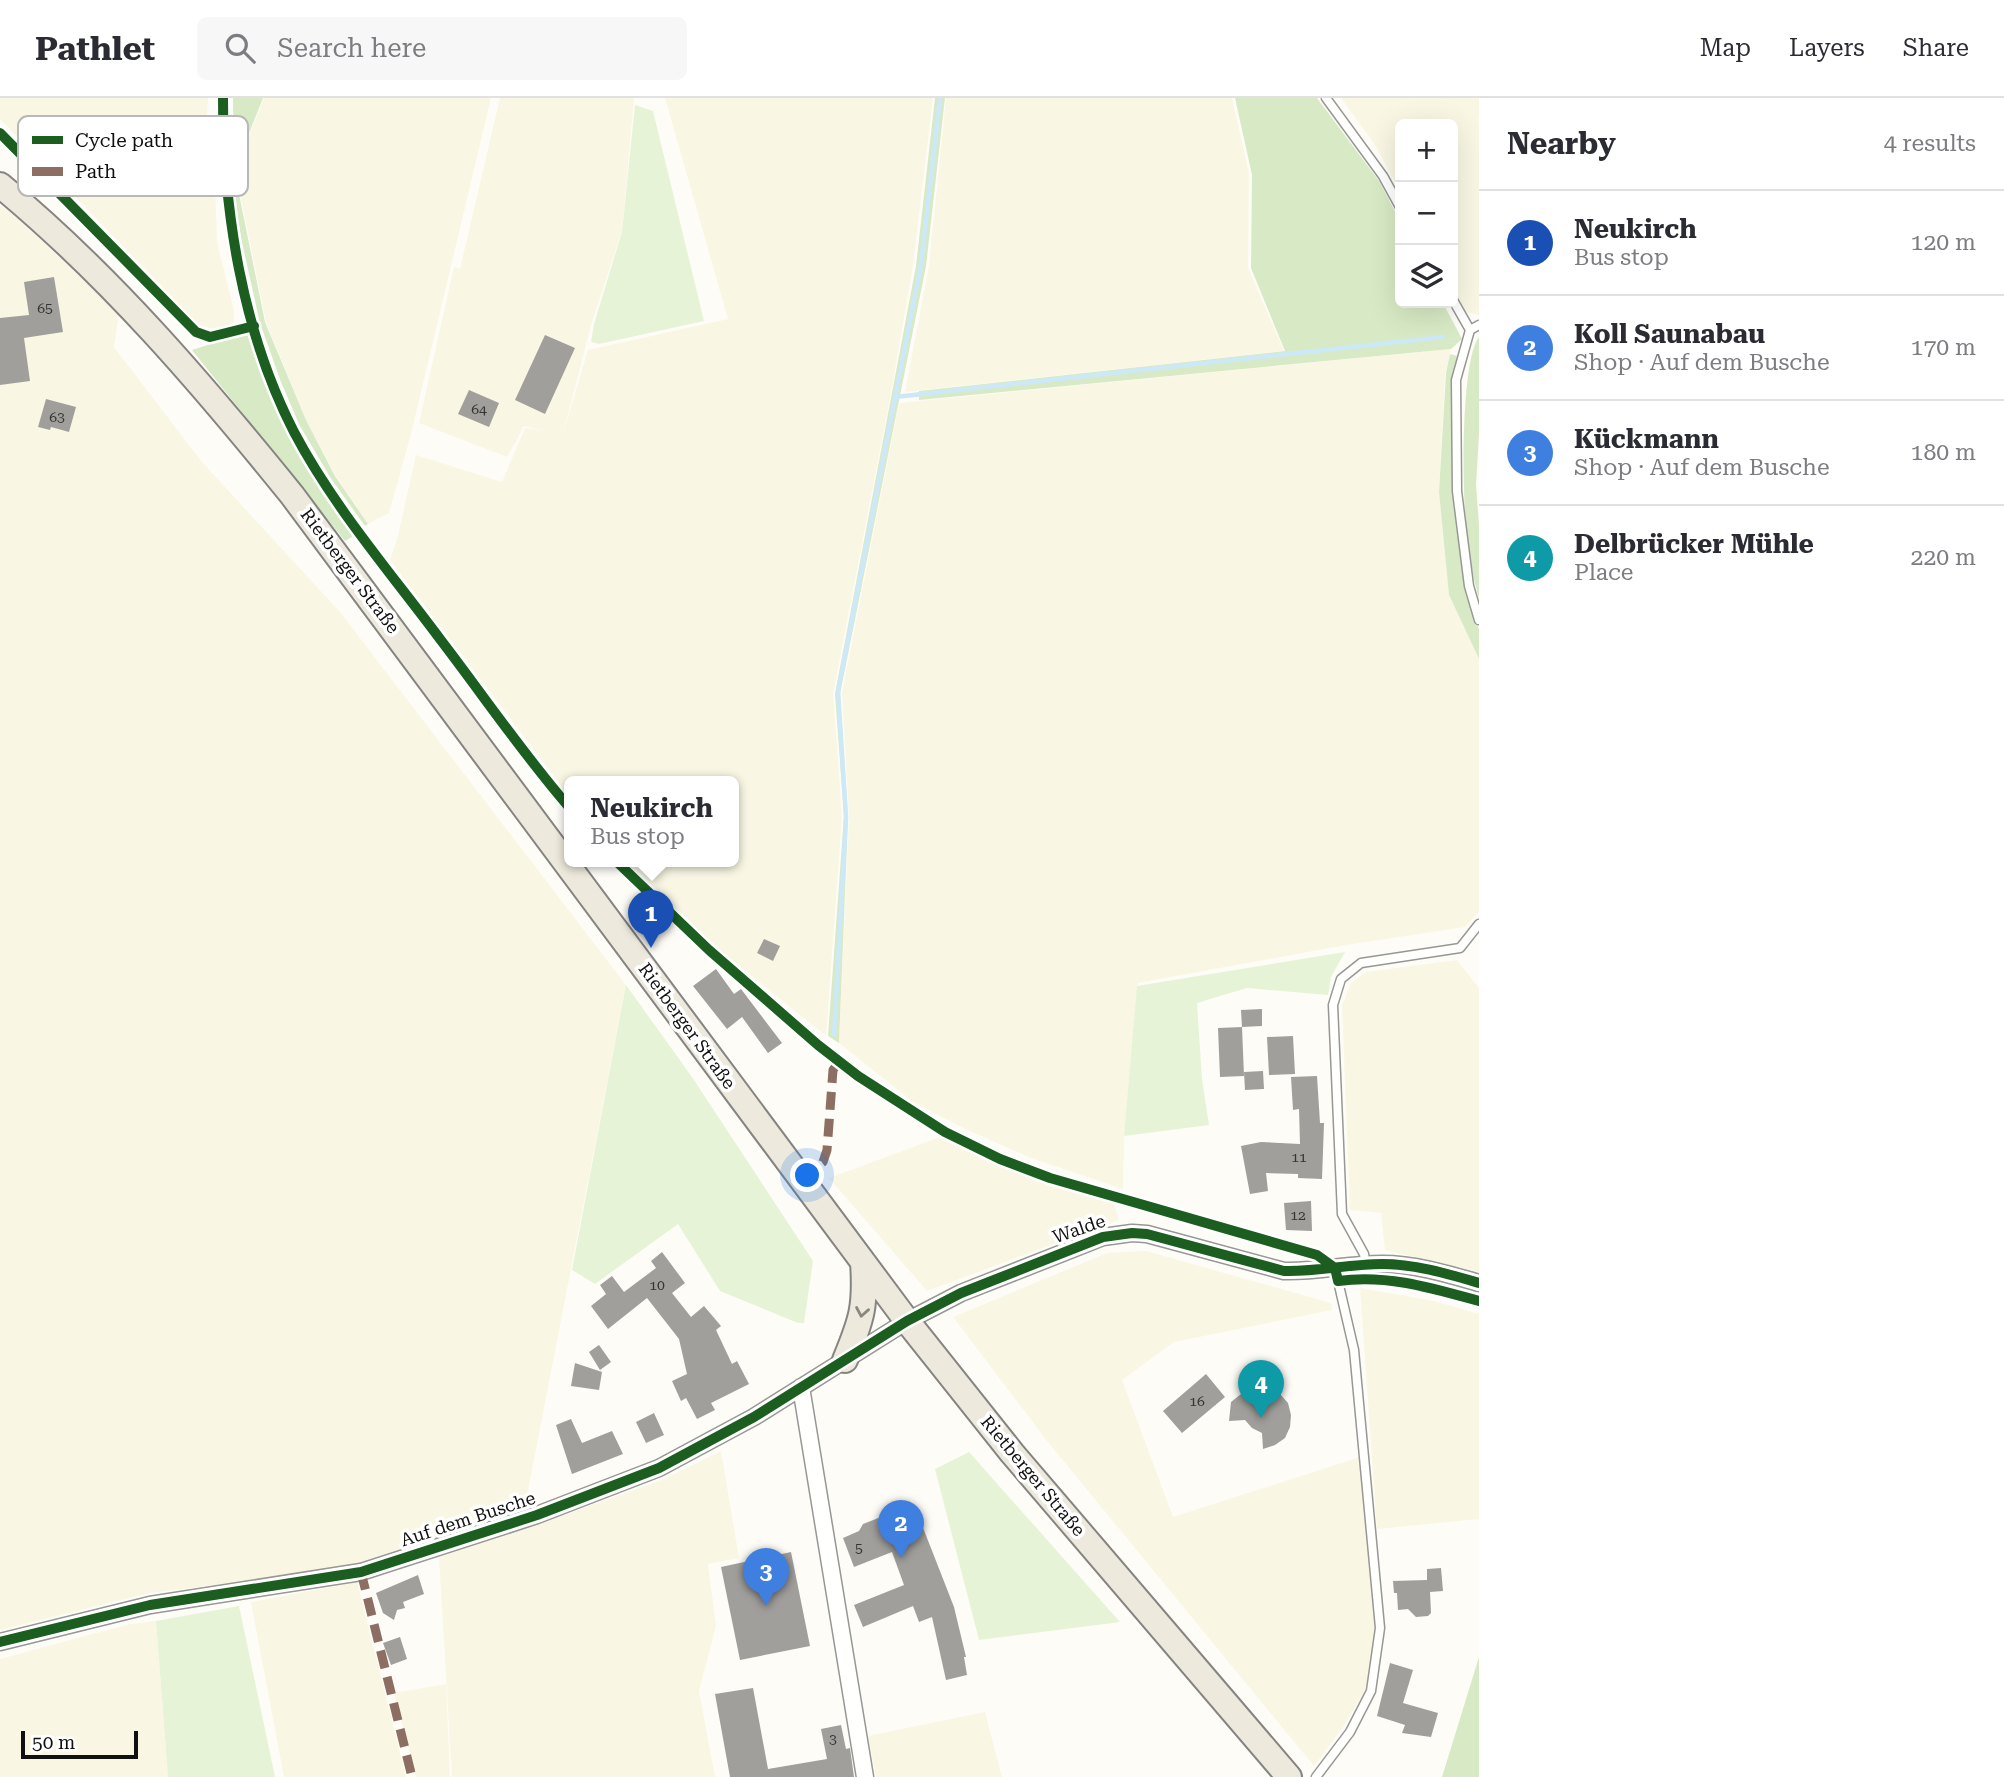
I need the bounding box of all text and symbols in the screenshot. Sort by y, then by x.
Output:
search box [197,17,687,80]
text: Pathlet [35,29,155,68]
icon: search [221,29,259,67]
text: Search here [277,33,426,63]
text: Map [1700,34,1751,62]
text: Layers [1789,34,1865,62]
text: Share [1903,34,1969,62]
legend [18,116,248,196]
map controls [1395,119,1458,308]
button: + [1395,119,1458,182]
text: Nearby [1507,126,1616,161]
text: Cycle path [75,129,173,152]
text: 4 results [1884,130,1976,157]
text: Path [75,160,116,183]
button: − [1395,182,1458,245]
text: Neukirch [1574,214,1697,244]
text: 1 [1524,229,1536,256]
text: 120 m [1911,229,1976,256]
text: Bus stop [1574,244,1669,271]
button: layers [1395,245,1458,308]
house number: 65 [37,300,53,316]
text: Koll Saunabau [1574,319,1765,349]
text: 2 [1524,334,1536,361]
text: 170 m [1911,334,1976,361]
text: Shop · Auf dem Busche [1574,349,1830,376]
house number: 64 [471,401,487,417]
house number: 63 [49,409,65,425]
text: Kückmann [1574,424,1719,454]
text: 3 [1524,439,1536,466]
text: 180 m [1911,439,1976,466]
text: Shop · Auf dem Busche [1574,454,1830,481]
street label: Rietberger Straße [297,504,404,637]
text: Delbrücker Mühle [1574,529,1814,559]
text: 4 [1524,544,1536,571]
text: 220 m [1911,544,1976,571]
text: Place [1574,559,1633,586]
popup [564,776,739,867]
text: Neukirch [590,793,713,823]
text: Bus stop [590,823,685,850]
pin: 1 [628,890,674,948]
street label: Rietberger Straße [635,958,740,1093]
house number: 11 [1291,1149,1307,1165]
your location [790,1158,824,1192]
house number: 12 [1290,1207,1306,1223]
street label: Walde [1050,1210,1108,1247]
house number: 10 [649,1277,665,1293]
one-way arrow [855,1306,870,1318]
pin: 4 [1238,1360,1284,1418]
house number: 16 [1189,1393,1205,1409]
street label: Rietberger Straße [977,1411,1090,1540]
street label: Auf dem Busche [398,1487,538,1550]
pin: 2 [878,1500,924,1558]
house number: 5 [855,1540,863,1556]
pin: 3 [743,1548,789,1606]
scale bar [21,1728,138,1760]
text: 50 m [32,1731,75,1754]
house number: 3 [829,1731,837,1747]

